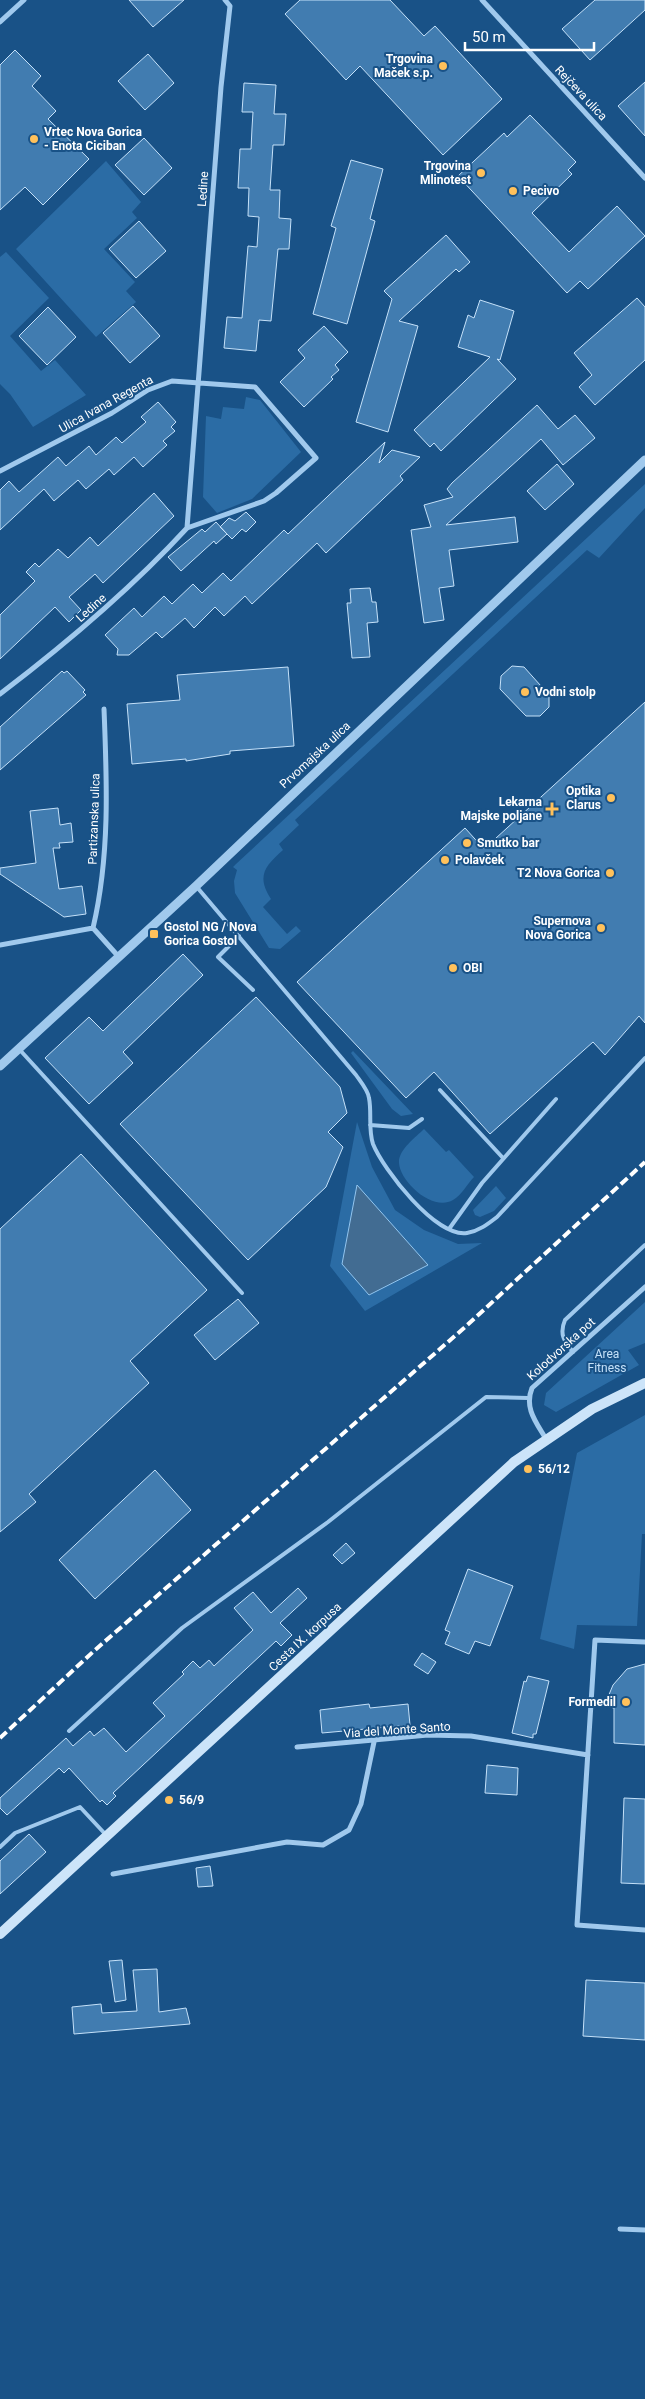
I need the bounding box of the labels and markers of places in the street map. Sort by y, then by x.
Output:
place label: Trgovina Maček s.p. [374,52,434,80]
marker: Trgovina Maček s.p. [437,60,449,72]
place label: Vrtec Nova Gorica - Enota Ciciban [44,125,142,153]
marker: Vrtec Nova Gorica - Enota Ciciban [28,133,40,145]
place label: Trgovina Mlinotest [420,159,472,187]
marker: Trgovina Mlinotest [475,167,487,179]
place label: Pecivo [523,184,560,198]
marker: Pecivo [507,185,519,197]
place label: Vodni stolp [535,685,596,699]
marker: Vodni stolp [519,686,531,698]
place label: Optika Clarus [566,784,602,812]
marker: Optika Clarus [605,792,617,804]
place label: Lekarna Majske poljane [461,795,543,823]
marker: Lekarna Majske poljane [546,803,558,815]
place label: Smutko bar [477,836,540,850]
marker: Smutko bar [461,837,473,849]
place label: Polavček [455,853,505,867]
marker: Polavček [439,854,451,866]
place label: T2 Nova Gorica [517,866,601,880]
marker: T2 Nova Gorica [604,867,616,879]
place label: Supernova Nova Gorica [525,914,592,942]
place label: Gostol NG / Nova Gorica Gostol [164,920,257,948]
marker: Supernova Nova Gorica [595,922,607,934]
marker: Gostol NG / Nova Gorica Gostol [148,928,160,940]
place label: OBI [463,961,482,975]
marker: OBI [447,962,459,974]
place label: 56/12 [538,1462,570,1476]
marker: 56/12 [522,1463,534,1475]
place label: Formedil [568,1695,616,1709]
marker: Formedil [620,1696,632,1708]
place label: 56/9 [179,1793,204,1807]
marker: 56/9 [163,1794,175,1806]

